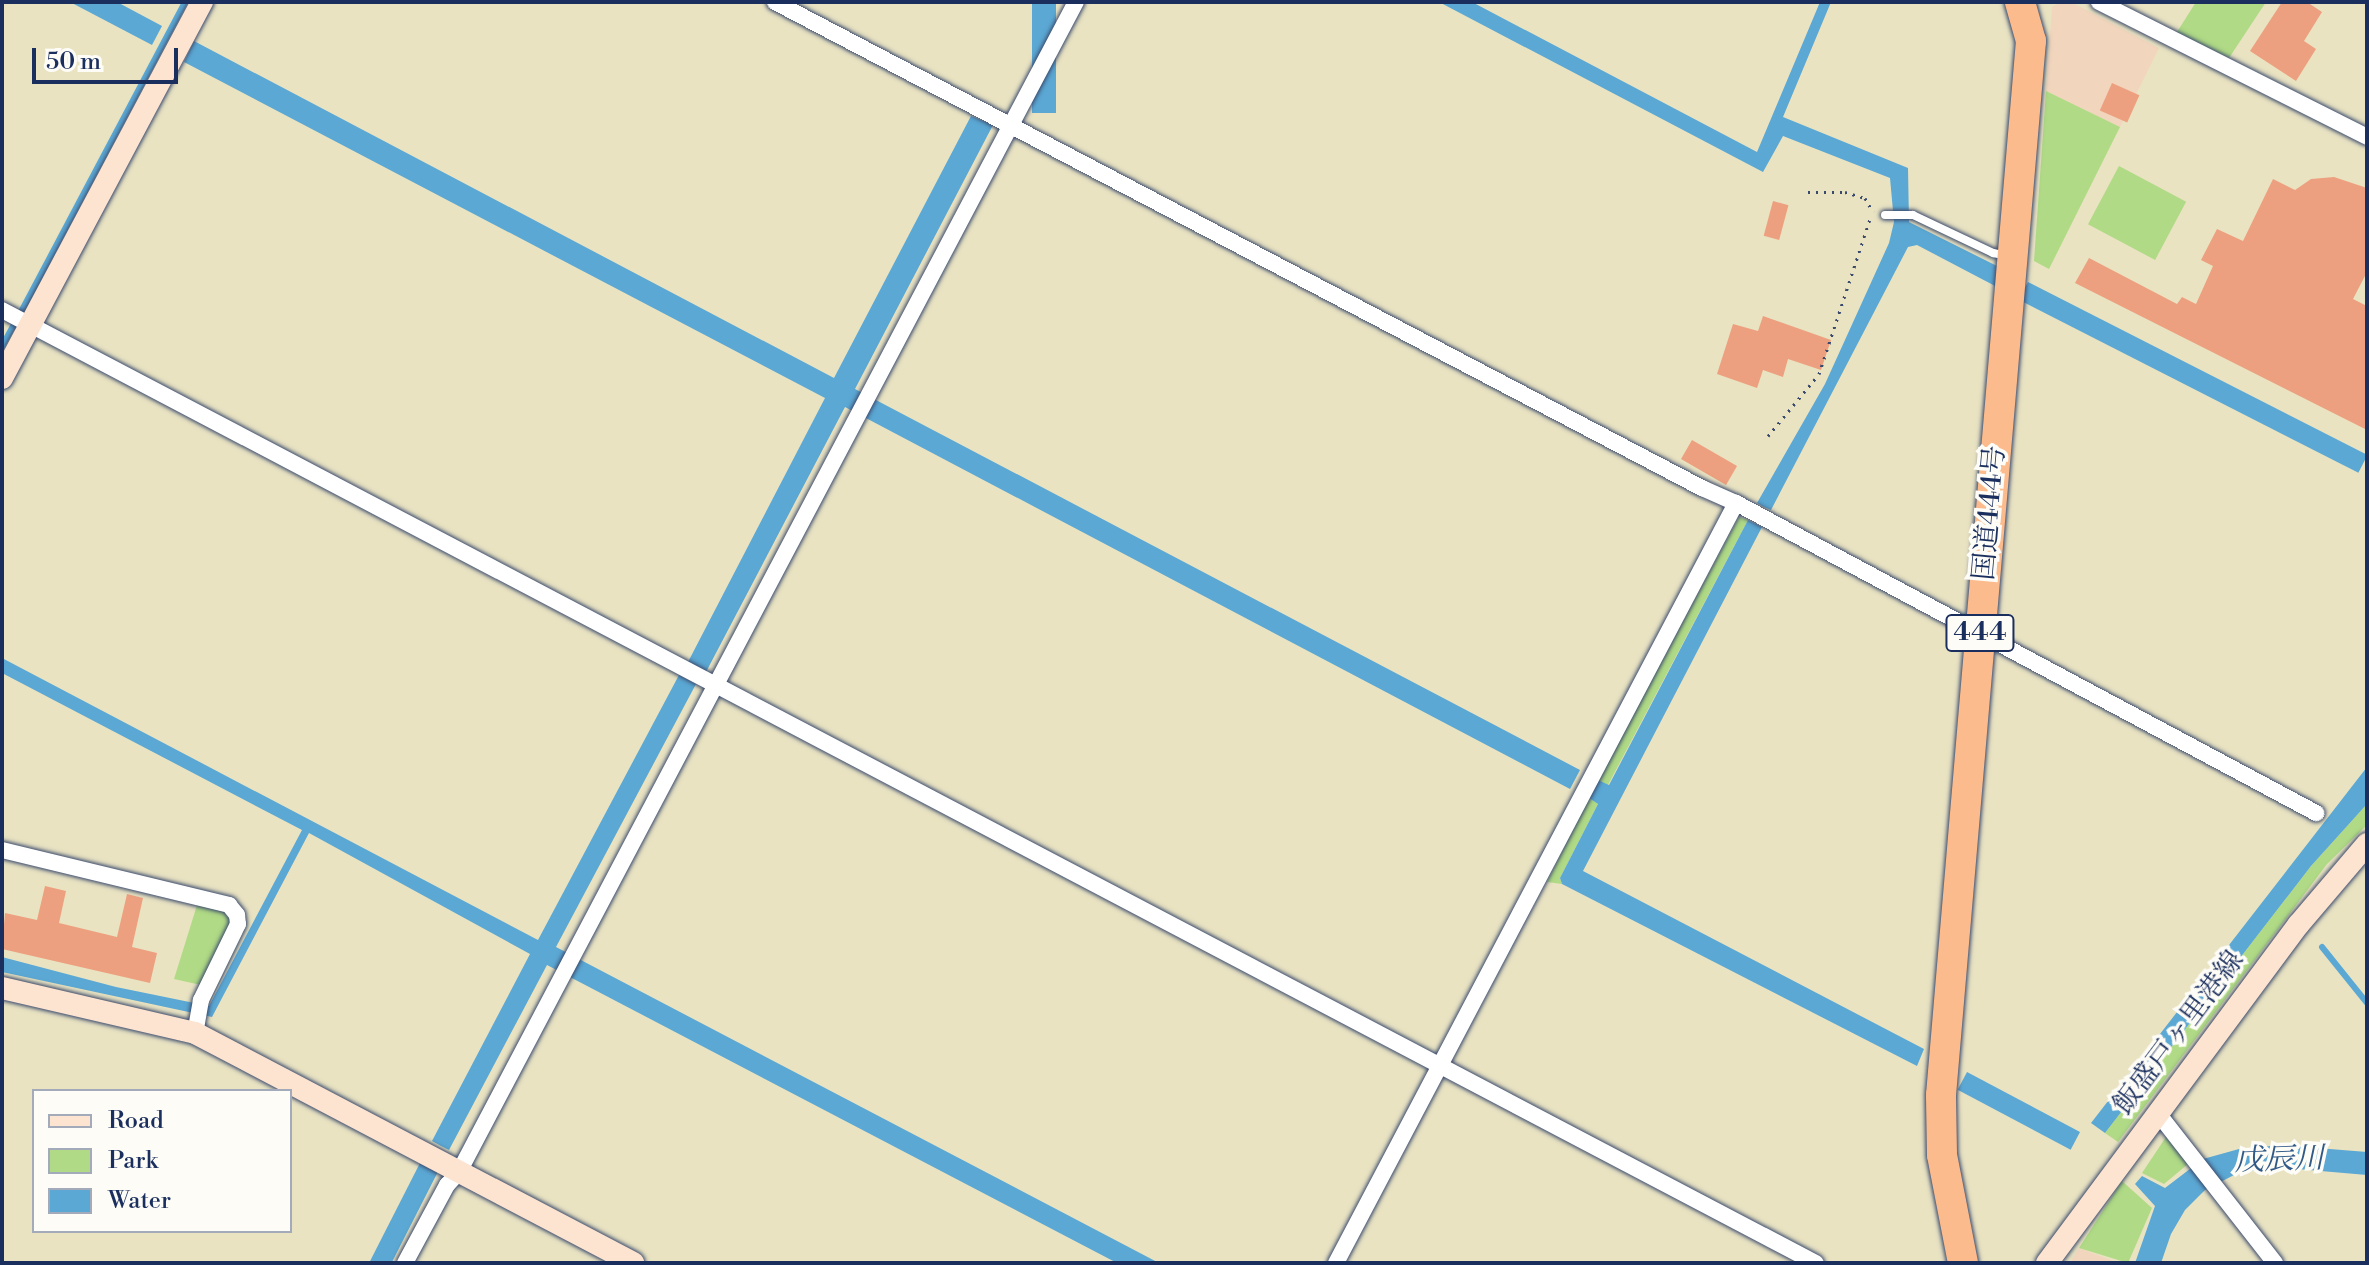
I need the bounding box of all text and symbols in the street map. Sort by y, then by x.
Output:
scale bar [36,32,182,82]
text: 50 m [46,47,101,77]
street label: 国道444号 [1967,444,2013,582]
road number: 444 [1944,611,2016,655]
street label: 飯盛戸ヶ里港線 [2107,945,2251,1121]
legend [32,1089,292,1233]
text: Road [108,1106,164,1136]
water label: 戊辰川 [2233,1140,2325,1180]
text: Park [108,1146,158,1176]
text: Water [108,1186,171,1216]

